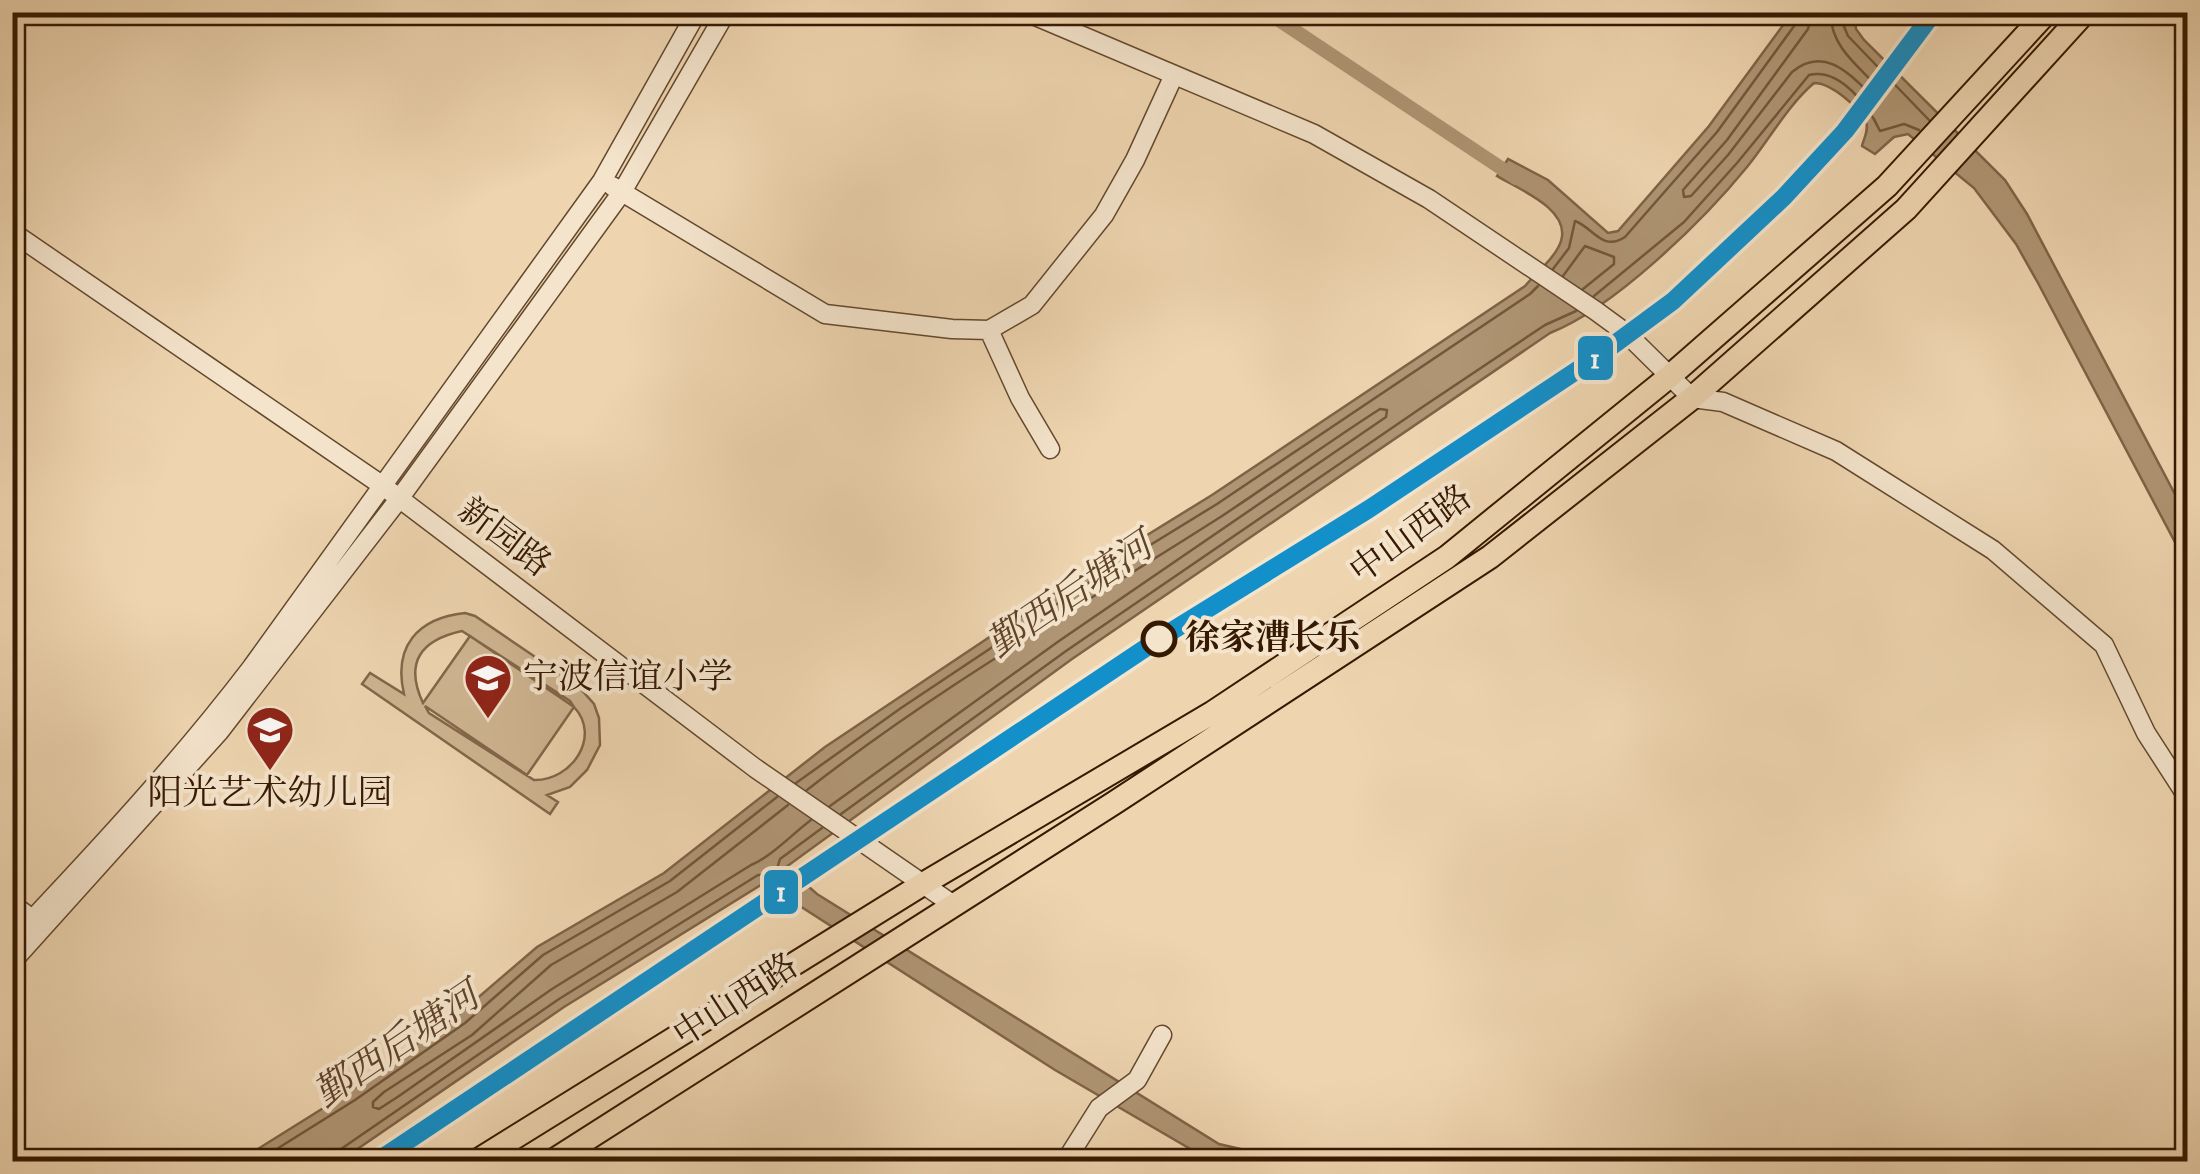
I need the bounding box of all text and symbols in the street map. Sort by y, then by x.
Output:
line badge: 1 [1576,334,1615,382]
text: 1 [1590,342,1600,377]
street label: 中山西路 [1341,476,1481,594]
street label: 新园路 [449,489,559,587]
water label: 鄞西后塘河 [978,520,1167,669]
place label: 徐家漕长乐 [1185,617,1360,661]
marker: 徐家漕长乐 [1142,622,1176,656]
school or university icon: 宁波信谊小学 [462,652,514,720]
place label: 宁波信谊小学 [523,656,733,700]
school or university icon: 阳光艺术幼儿园 [244,704,296,772]
place label: 阳光艺术幼儿园 [147,772,393,816]
line badge: 1 [762,868,800,916]
text: 1 [776,875,786,910]
street label: 中山西路 [665,944,807,1058]
water label: 鄞西后塘河 [305,970,494,1119]

